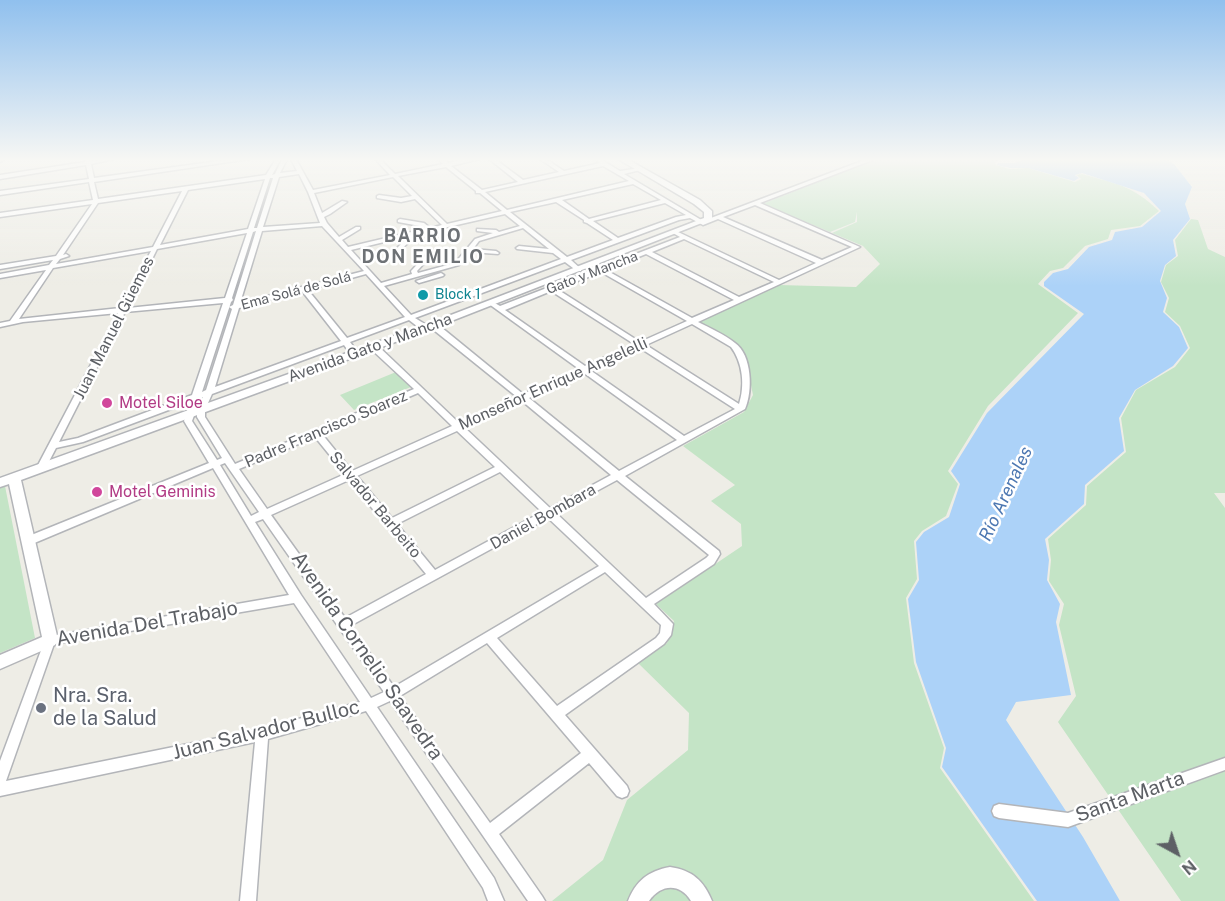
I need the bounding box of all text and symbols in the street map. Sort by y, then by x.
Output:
district label: BARRIO DON EMILIO [362,225,484,268]
street label: Gato y Mancha [544,248,640,298]
street label: Juan Manuel Güemes [70,253,158,403]
street label: Ema Solá de Solá [239,268,353,314]
place label: Block 1 [435,287,481,303]
marker: Block 1 [416,288,430,302]
street label: Avenida Gato y Mancha [285,309,455,387]
street label: Monseñor Enrique Angelelli [455,334,651,434]
street label: Padre Francisco Soarez [242,386,410,472]
place label: Motel Siloe [119,393,203,413]
marker: Motel Siloe [100,396,114,410]
water label: Río Arenales [975,443,1037,545]
street label: Salvador Barbeito [325,448,425,562]
street label: Daniel Bombara [487,480,599,554]
place label: Motel Geminis [109,482,216,502]
marker: Motel Geminis [90,485,104,499]
street label: Avenida Cornelio Saavedra [286,547,448,765]
street label: Avenida Del Trabajo [54,596,240,652]
place label: Nra. Sra. de la Salud [53,684,157,731]
street label: Juan Salvador Bulloc [170,695,362,765]
marker: Nra. Sra. de la Salud [34,701,48,715]
street label: Santa Marta [1072,766,1188,828]
north arrow [1147,823,1207,883]
text: N [1178,856,1200,878]

